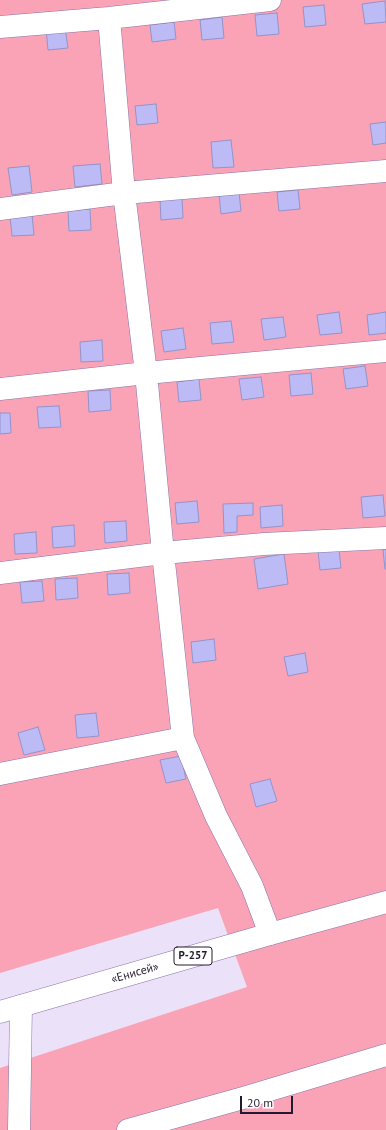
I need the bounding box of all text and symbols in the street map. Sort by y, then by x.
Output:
road number: Р-257 [174,947,212,965]
street label: «Енисей» [110,959,160,987]
scale bar [242,1088,295,1114]
text: 20 m [247,1095,273,1110]

